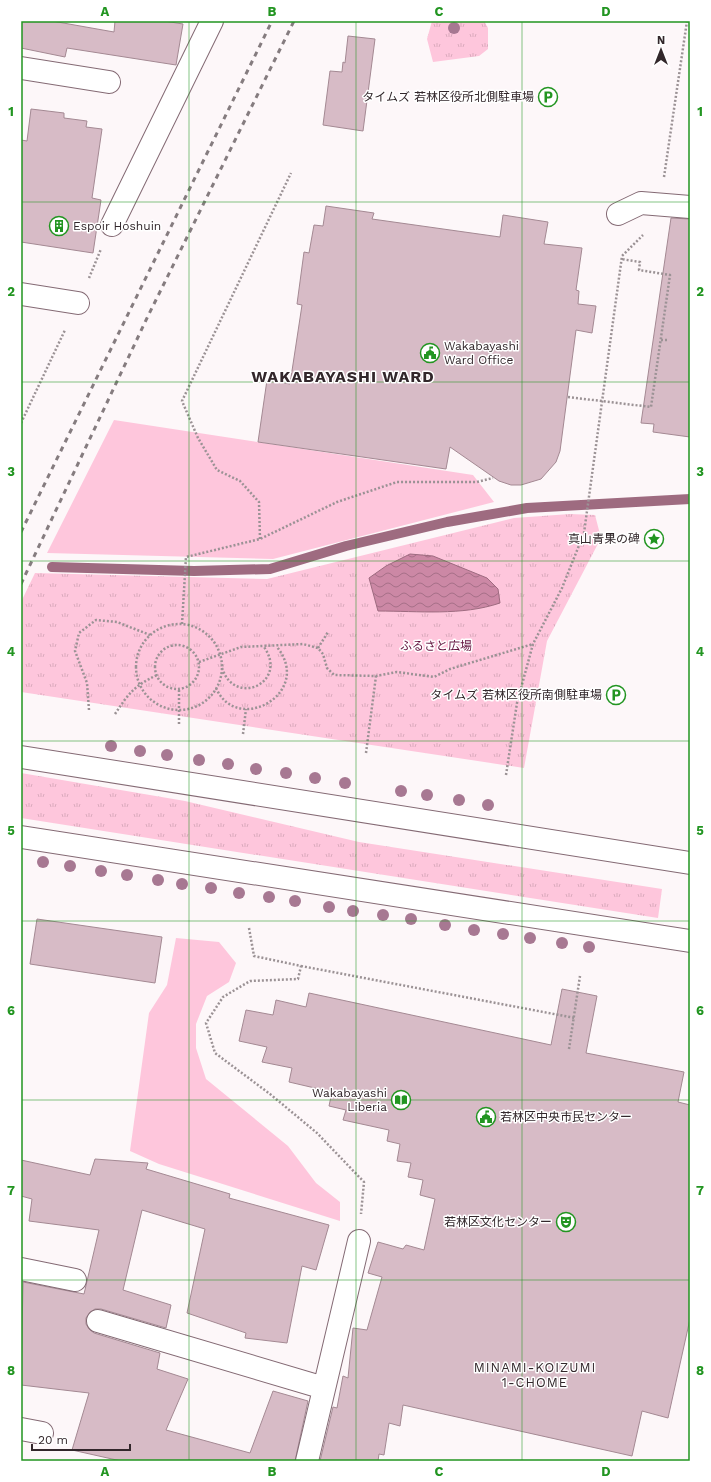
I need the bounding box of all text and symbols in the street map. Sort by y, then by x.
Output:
text: A [101,4,110,19]
text: B [268,4,277,19]
text: C [435,4,444,19]
text: D [601,4,611,19]
north arrow [641,30,681,70]
text: N [657,34,665,47]
parking icon: タイムズ 若林区役所北側駐車場 [537,86,559,108]
place label: タイムズ 若林区役所北側駐車場 [362,90,534,104]
text: 1 [8,104,14,119]
text: 1 [697,104,703,119]
building icon: Espoir Hoshuin [48,215,70,237]
place label: Espoir Hoshuin [73,219,161,233]
text: 2 [7,284,15,299]
text: 2 [696,284,704,299]
place label: Wakabayashi Ward Office [444,339,519,367]
public building icon: Wakabayashi Ward Office [419,342,441,364]
district label: WAKABAYASHI WARD [251,367,435,386]
text: 3 [7,464,15,479]
text: 3 [696,464,704,479]
place icon: 真山青果の碑 [643,528,665,550]
place label: 真山青果の碑 [568,532,640,546]
park label: ふるさと広場 [400,639,472,653]
text: 4 [7,644,16,659]
text: 4 [696,644,705,659]
parking icon: タイムズ 若林区役所南側駐車場 [605,684,627,706]
place label: タイムズ 若林区役所南側駐車場 [430,688,602,702]
text: 5 [7,823,15,838]
text: 5 [696,823,704,838]
text: 6 [7,1003,15,1018]
text: 6 [696,1003,704,1018]
place label: Wakabayashi Liberia [312,1086,387,1114]
library icon: Wakabayashi Liberia [390,1089,412,1111]
public building icon: 若林区中央市民センター [475,1106,497,1128]
place label: 若林区中央市民センター [500,1110,632,1124]
text: 7 [7,1183,15,1198]
text: 7 [696,1183,704,1198]
theatre icon: 若林区文化センター [555,1211,577,1233]
place label: 若林区文化センター [444,1215,552,1229]
district label: MINAMI-KOIZUMI 1-CHOME [474,1360,596,1390]
text: 8 [7,1363,15,1378]
text: 8 [696,1363,704,1378]
scale bar [32,1426,130,1452]
text: 20 m [38,1433,68,1447]
text: A [101,1464,110,1479]
text: B [268,1464,277,1479]
text: C [435,1464,444,1479]
text: D [601,1464,611,1479]

